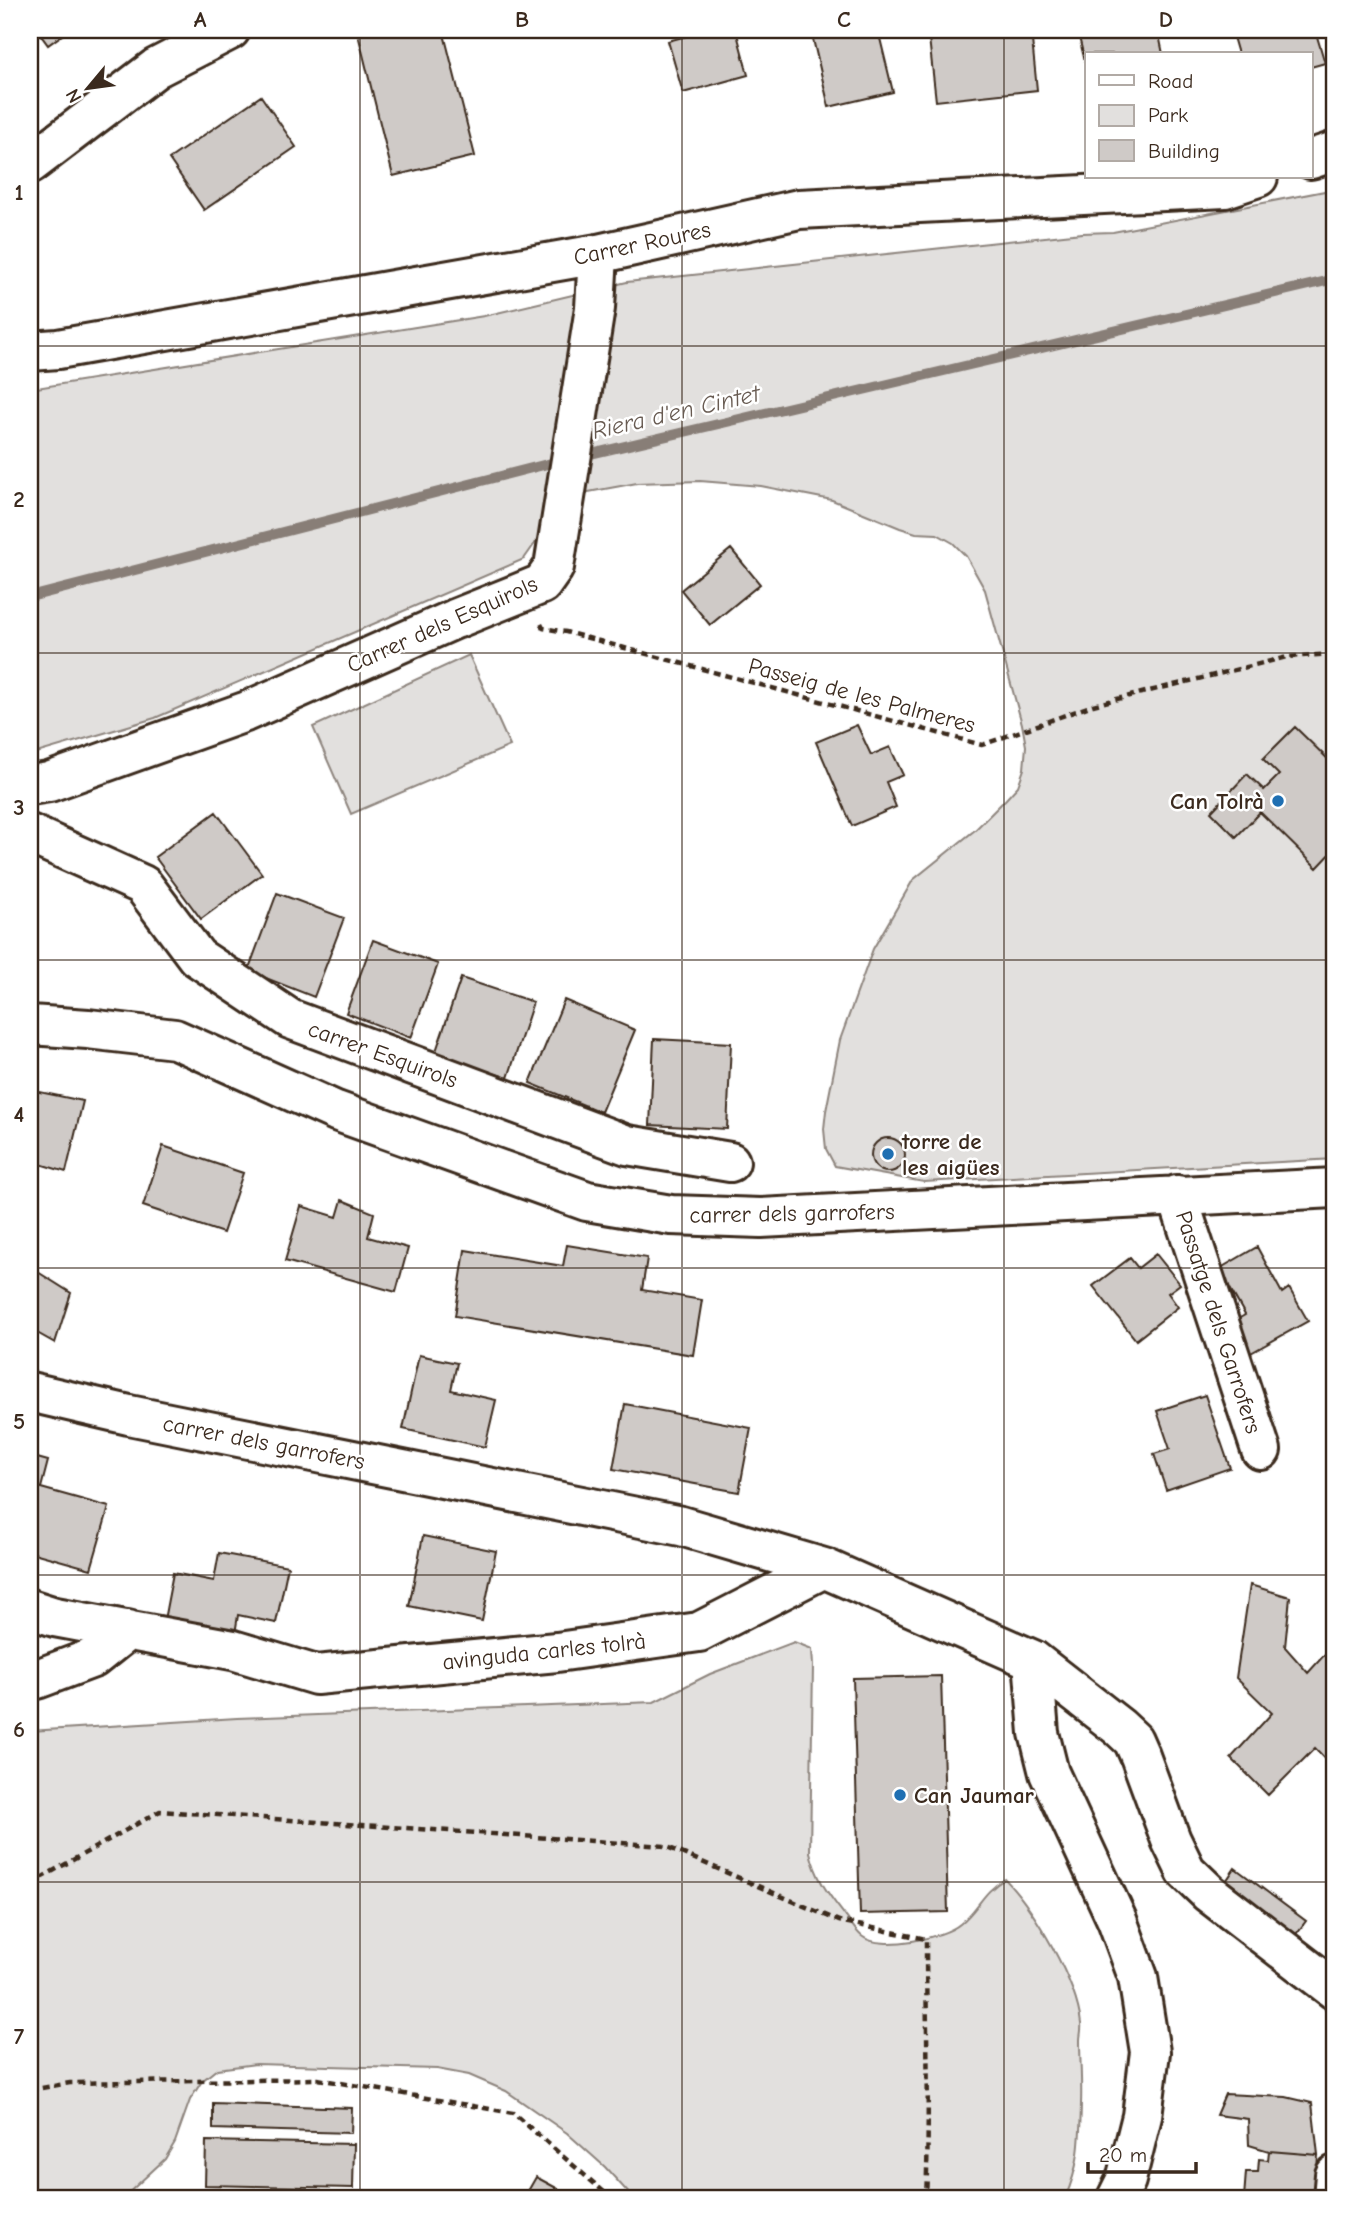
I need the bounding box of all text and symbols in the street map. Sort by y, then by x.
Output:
text: A [194,6,207,33]
text: B [515,6,529,33]
text: C [837,6,851,33]
text: D [1159,6,1173,33]
north arrow [52,52,122,122]
legend [1085,52,1312,178]
text: Road [1148,69,1193,93]
text: N [61,85,87,107]
text: Park [1148,103,1188,127]
text: Building [1148,139,1220,163]
text: 1 [14,179,24,206]
street label: Carrer Roures [571,216,713,271]
water label: Riera d'en Cintet [589,379,764,445]
text: 2 [13,486,25,513]
street label: Carrer dels Esquirols [343,570,542,679]
street label: Passeig de les Palmeres [745,652,978,739]
place label: Can Tolrà [1170,788,1264,815]
marker: Can Tolrà [1270,793,1286,809]
text: 3 [13,794,25,821]
street label: carrer Esquirols [305,1015,461,1094]
text: 4 [14,1101,25,1128]
place label: torre de les aigües [901,1128,1000,1181]
marker: torre de les aigües [880,1146,896,1162]
street label: carrer dels garrofers [689,1198,895,1229]
street label: Passatge dels Garrofers [1170,1207,1267,1437]
text: 5 [13,1408,25,1435]
street label: carrer dels garrofers [161,1410,367,1475]
street label: avinguda carles tolrà [441,1627,647,1676]
text: 6 [13,1716,25,1743]
place label: Can Jaumar [914,1782,1035,1809]
marker: Can Jaumar [892,1787,908,1803]
text: 7 [14,2023,25,2050]
scale bar [1088,2130,1197,2174]
text: 20 m [1099,2143,1147,2167]

